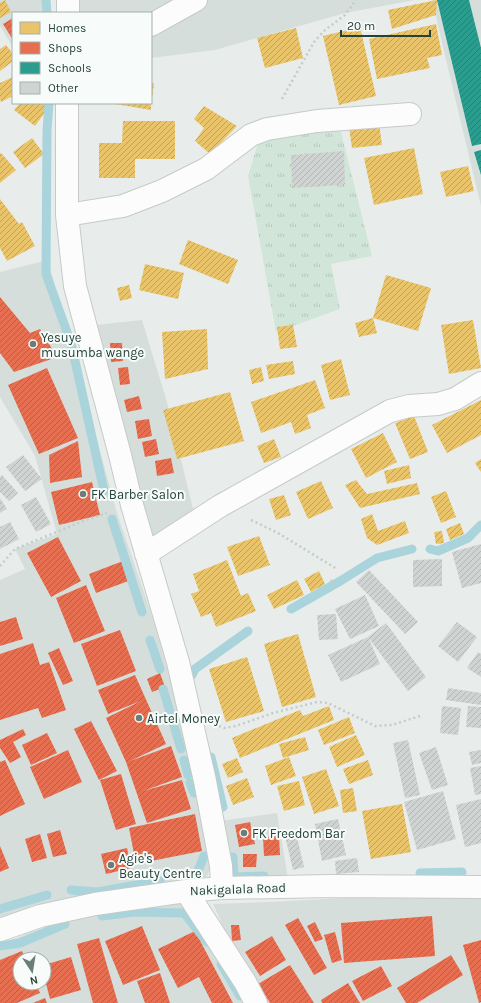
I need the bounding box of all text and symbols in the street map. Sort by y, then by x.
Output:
legend [12,12,152,104]
scale bar [341,12,430,38]
text: 20 m [347,19,375,33]
text: Homes [48,21,86,35]
text: Shops [48,41,82,55]
text: Schools [48,61,91,75]
text: Other [48,81,79,95]
place label: Yesuye musumba wange [41,330,145,360]
marker: Yesuye musumba wange [28,339,38,349]
place label: FK Barber Salon [91,487,185,502]
marker: FK Barber Salon [78,489,88,499]
place label: Airtel Money [147,711,220,726]
marker: Airtel Money [134,713,144,723]
place label: FK Freedom Bar [252,826,345,841]
marker: FK Freedom Bar [239,828,249,838]
place label: Agie's Beauty Centre [119,851,202,881]
marker: Agie's Beauty Centre [106,860,116,870]
street label: Nakigalala Road [190,880,286,898]
north arrow [12,951,52,991]
text: N [29,973,39,987]

